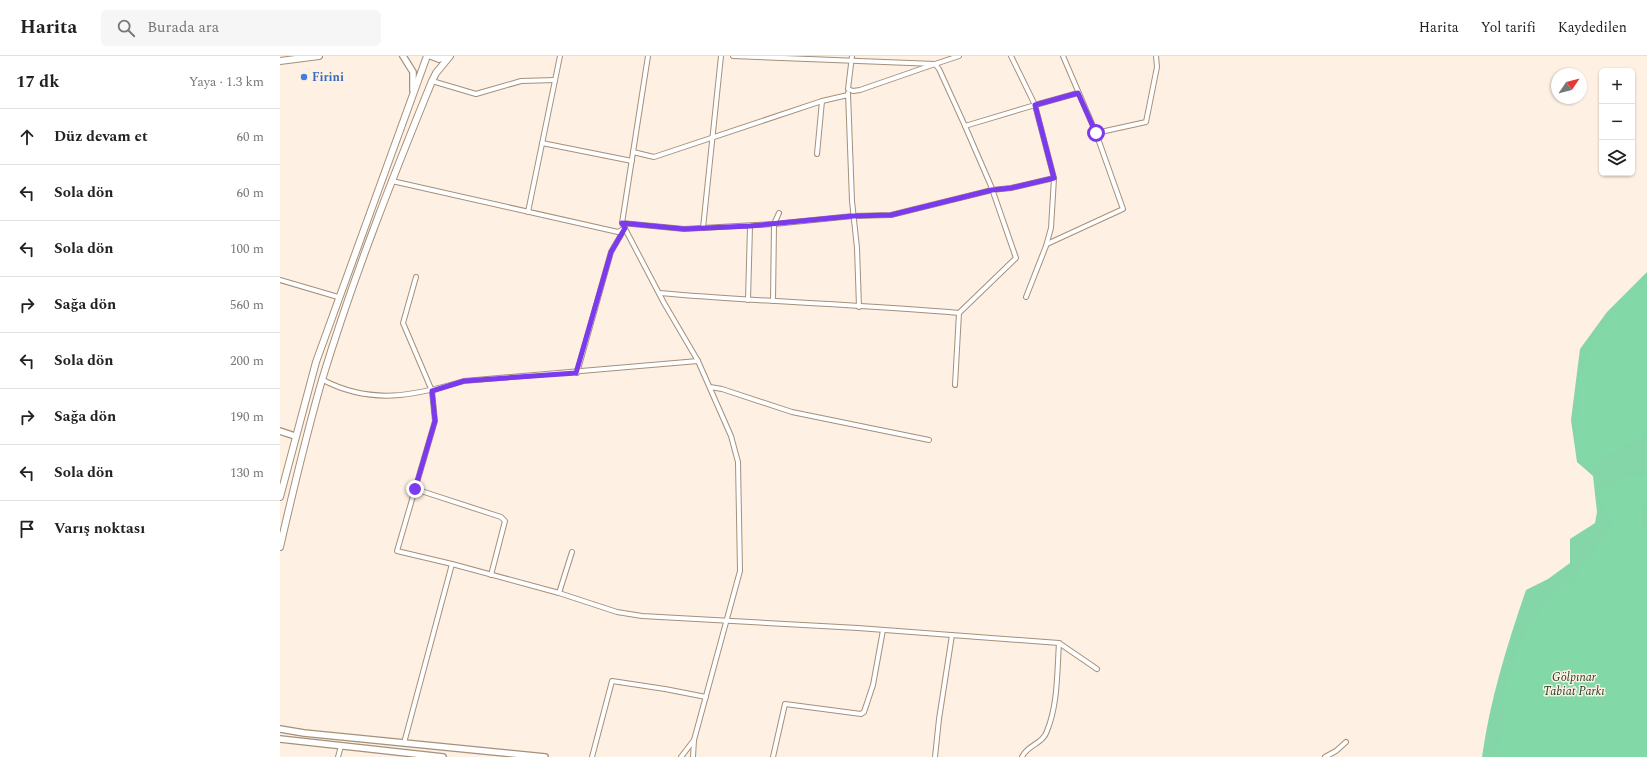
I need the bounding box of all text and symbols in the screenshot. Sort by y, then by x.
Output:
search box [101,10,381,46]
text: Harita [20,13,77,42]
text: Burada ara [147,16,219,39]
icon: search [115,17,137,39]
text: Harita [1419,17,1459,38]
text: Yol tarifi [1481,17,1536,38]
text: Kaydedilen [1558,17,1627,38]
place label: Firini [312,68,344,87]
north arrow [1551,68,1587,104]
map controls [1599,68,1635,176]
button: + [1599,68,1635,104]
text: 17 dk [16,69,60,95]
text: Yaya · 1.3 km [189,72,264,92]
marker: Firini [299,72,309,82]
button: − [1599,104,1635,140]
route start [1087,124,1105,142]
text: Düz devam et [54,125,148,148]
icon: ahead [16,126,38,148]
text: 60 m [237,127,264,147]
button: layers [1599,140,1635,176]
text: Sola dön [54,181,114,204]
icon: left [16,182,38,204]
text: 60 m [237,183,264,203]
text: Sola dön [54,237,114,260]
icon: left [16,238,38,260]
text: 100 m [230,239,264,259]
text: Sağa dön [54,293,116,316]
icon: right [16,294,38,316]
text: 560 m [230,295,264,315]
text: Sola dön [54,349,114,372]
icon: left [16,350,38,372]
text: 200 m [230,351,264,371]
text: Sağa dön [54,405,116,428]
icon: right [16,406,38,428]
text: 190 m [230,407,264,427]
text: Sola dön [54,461,114,484]
icon: left [16,462,38,484]
text: 130 m [230,463,264,483]
route end [406,480,424,498]
text: Varış noktası [54,517,145,540]
icon: arrive [16,518,38,540]
park label: Gölpınar Tabiat Parkı [1543,668,1605,701]

